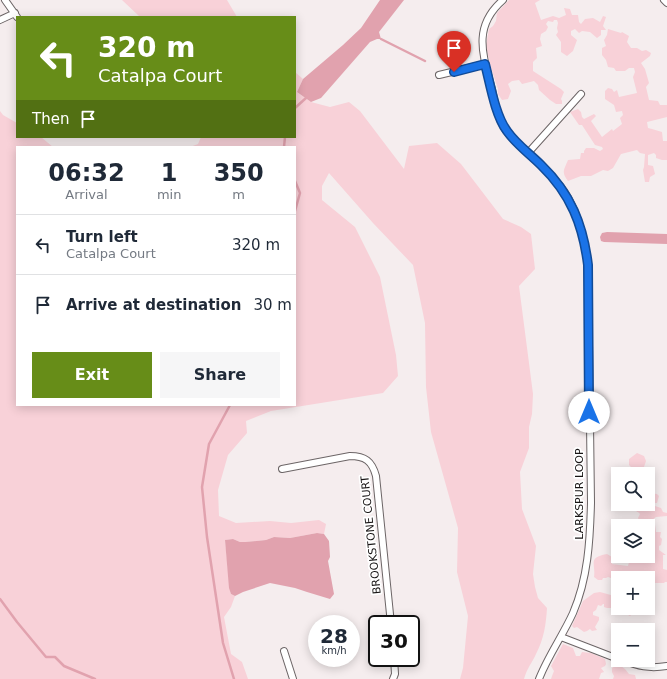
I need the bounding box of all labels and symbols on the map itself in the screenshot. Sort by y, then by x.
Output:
pin [437,31,471,72]
position arrow [568,391,610,433]
street label: LARKSPUR LOOP [573,448,586,540]
street label: BROOKSTONE COURT [358,475,384,595]
speed limit sign: 30 [368,615,420,667]

